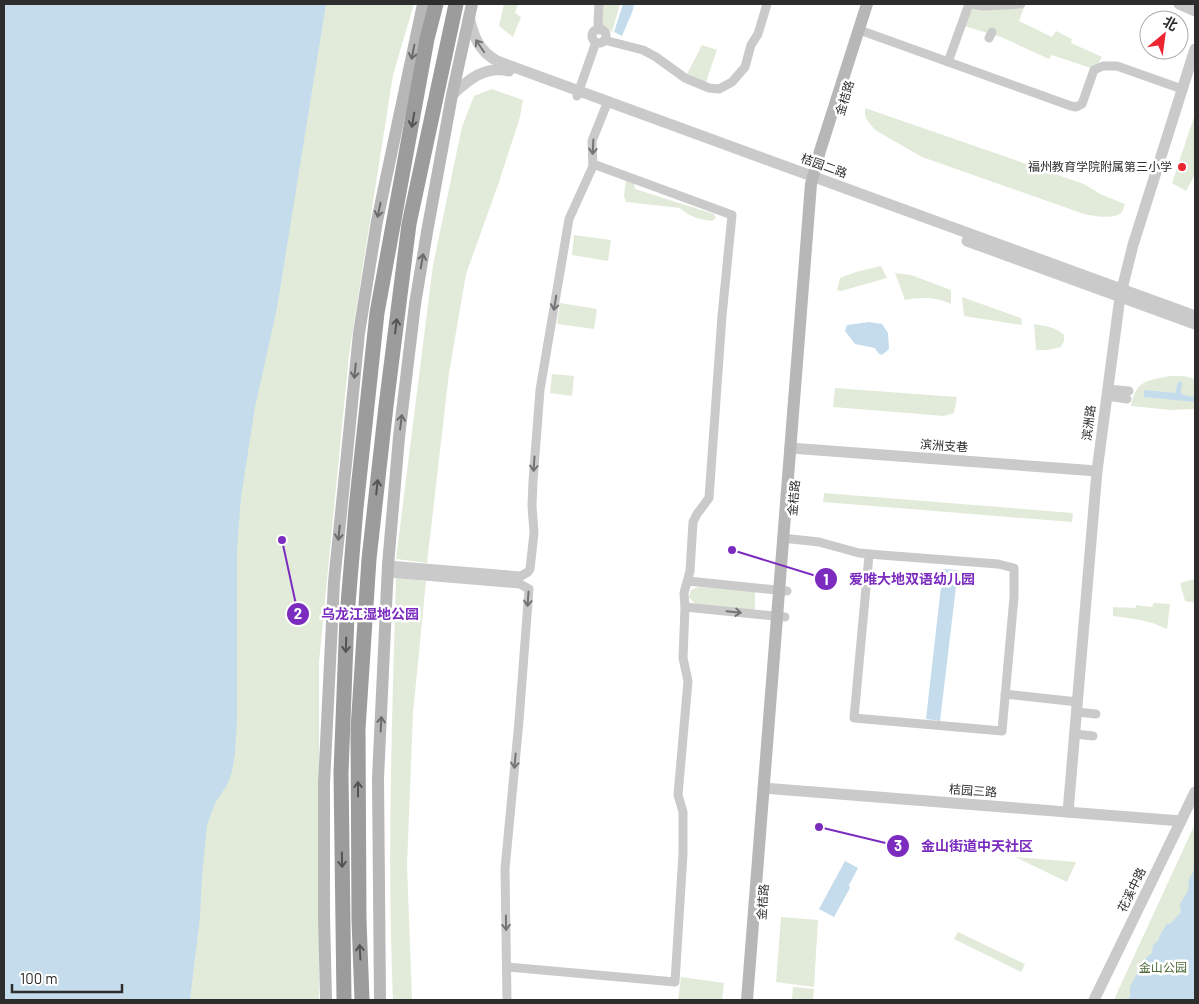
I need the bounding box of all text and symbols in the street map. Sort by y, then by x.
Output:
north arrow [1139,10,1189,60]
text: 北 [1160,12,1181,34]
one-way arrow [475,39,486,53]
one-way arrow [408,43,418,59]
street label: 金桔路 [832,78,856,117]
one-way arrow [407,112,417,128]
one-way arrow [588,139,597,155]
street label: 桔园二路 [799,150,849,180]
place label: 福州教育学院附属第三小学 [1028,159,1172,173]
marker: 福州教育学院附属第三小学 [1176,161,1188,173]
one-way arrow [374,202,383,218]
one-way arrow [418,254,428,270]
one-way arrow [549,295,559,311]
one-way arrow [391,318,401,334]
one-way arrow [350,363,360,379]
street label: 滨洲路 [1079,404,1097,442]
one-way arrow [396,415,406,431]
street label: 滨洲支巷 [920,436,969,454]
one-way arrow [529,456,538,472]
street label: 金桔路 [784,479,802,516]
one-way arrow [372,480,382,496]
one-way arrow [334,524,344,540]
callout: 爱唯大地双语幼儿园 [814,565,985,594]
text: 1 [823,570,829,588]
text: 爱唯大地双语幼儿园 [849,570,975,587]
one-way arrow [524,591,533,607]
callout: 乌龙江湿地公园 [286,600,429,629]
text: 2 [294,604,302,622]
text: 乌龙江湿地公园 [321,605,419,622]
one-way arrow [726,607,742,617]
one-way arrow [341,637,351,653]
one-way arrow [376,716,385,732]
one-way arrow [510,753,520,769]
one-way arrow [353,781,363,798]
street label: 桔园三路 [949,781,998,799]
callout: 金山街道中天社区 [886,831,1043,860]
text: 3 [894,836,902,854]
text: 金山街道中天社区 [921,837,1033,854]
one-way arrow [337,852,347,868]
street label: 花溪中路 [1114,865,1148,914]
street label: 金桔路 [754,883,770,920]
one-way arrow [501,915,511,931]
one-way arrow [356,944,365,960]
park label: 金山公园 [1139,960,1187,974]
scale bar [12,962,122,994]
text: 100 m [20,969,58,987]

